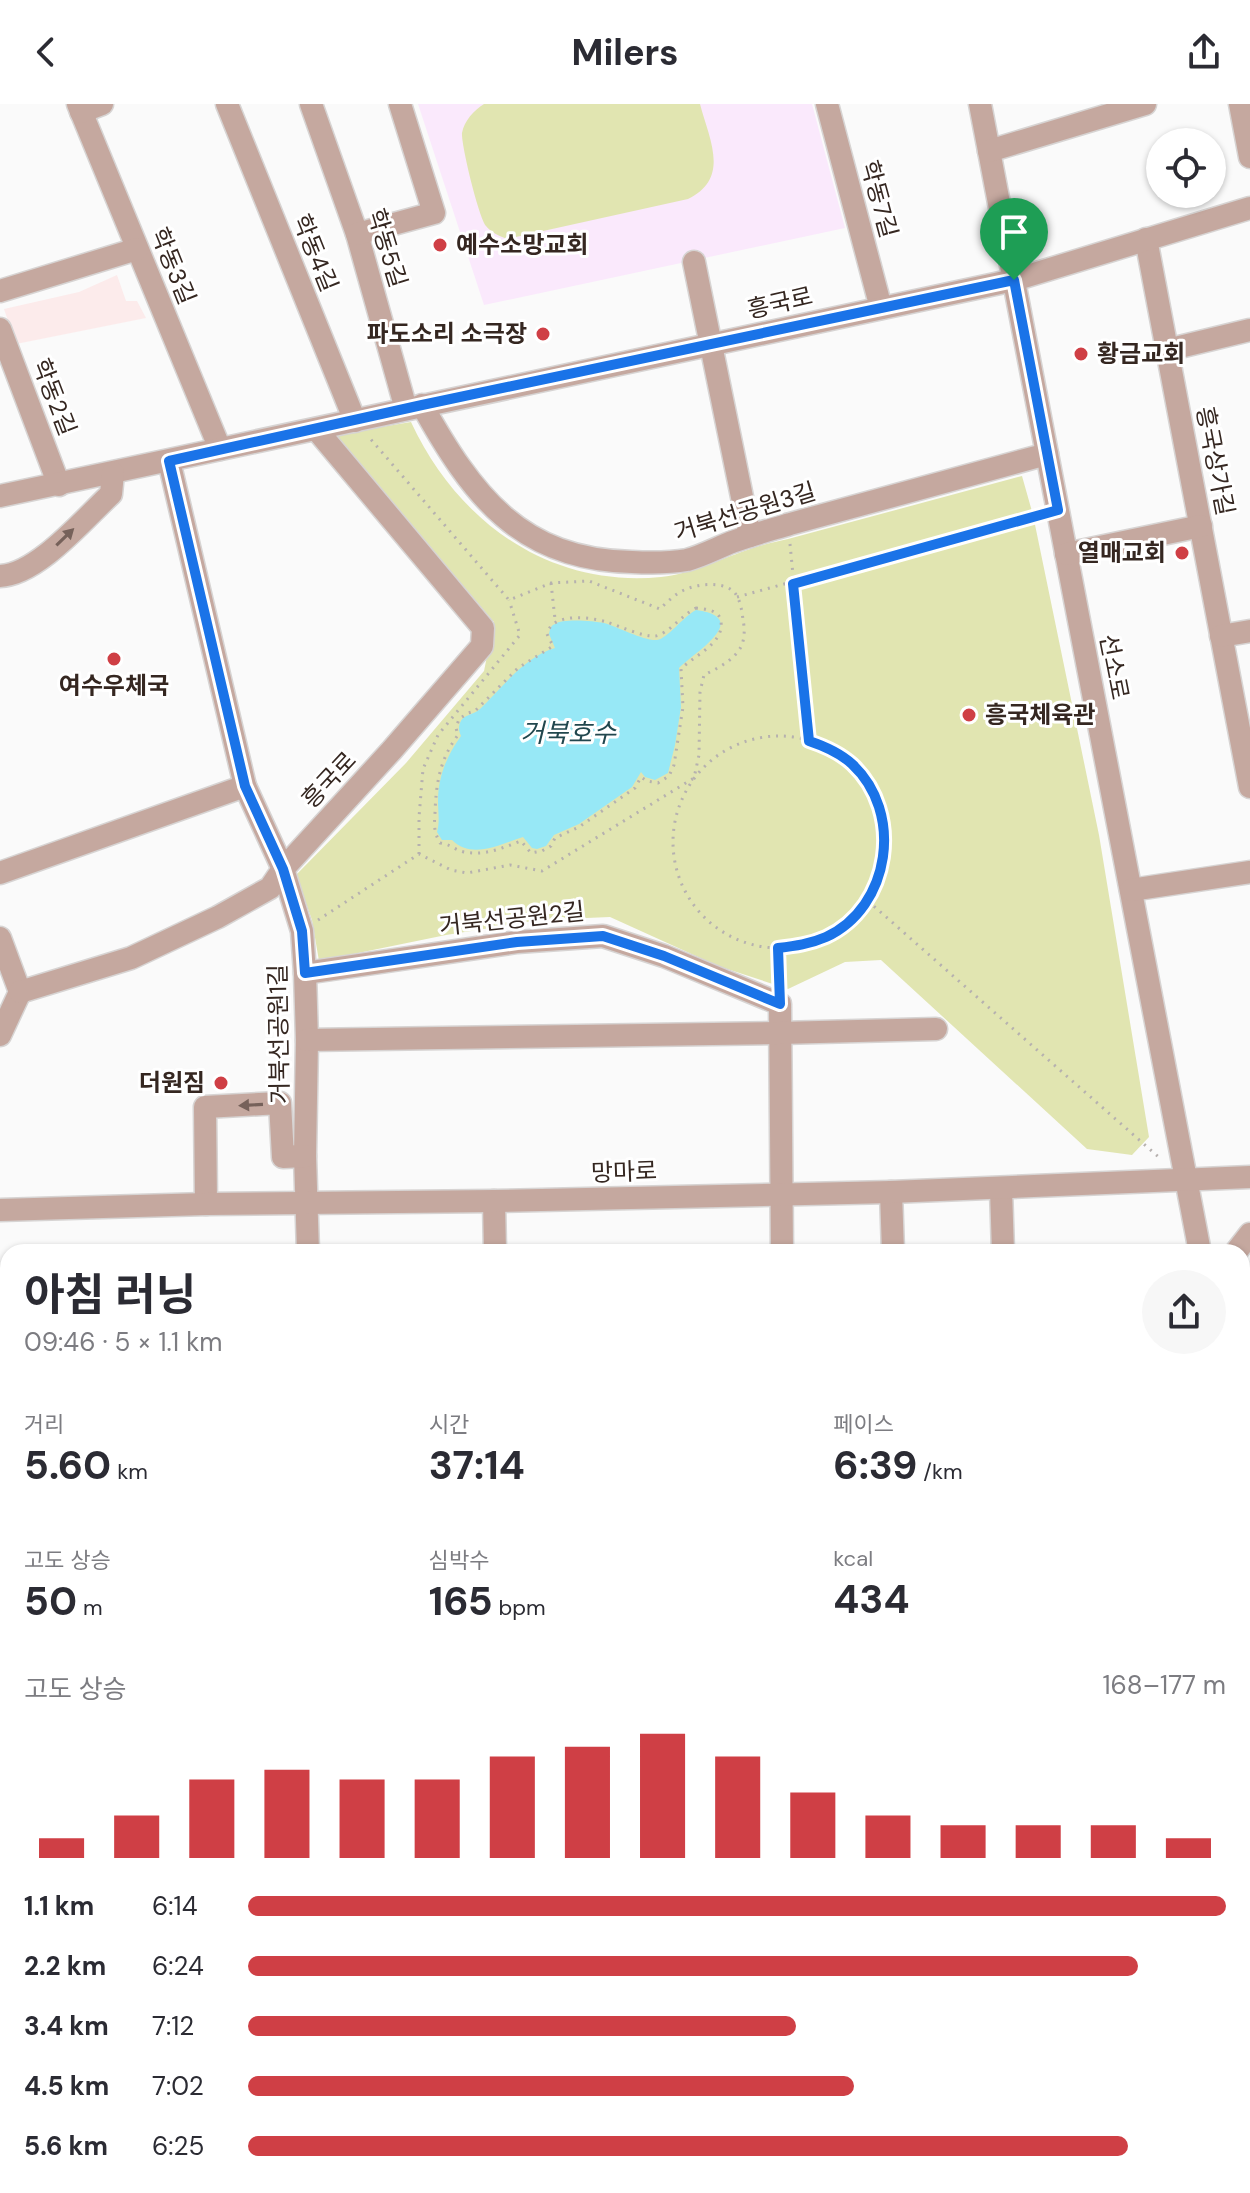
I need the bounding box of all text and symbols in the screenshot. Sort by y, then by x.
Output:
text: Milers [572,29,678,76]
icon: back [24,30,68,74]
icon: share [1182,30,1226,74]
map controls [1146,128,1226,208]
button: locate [1146,128,1226,208]
street label: 학동7길 [854,157,905,241]
pin [980,198,1048,280]
street label: 학동5길 [361,205,414,291]
street label: 학동4길 [286,210,345,296]
icon: arrive [992,210,1036,254]
street label: 학동3길 [144,223,203,309]
place label: 예수소망교회 [456,229,588,260]
marker: 예수소망교회 [431,236,449,254]
street label: 흥국로 [744,280,816,325]
place label: 파도소리 소극장 [367,318,527,349]
marker: 파도소리 소극장 [534,325,552,343]
place label: 황금교회 [1097,338,1185,369]
marker: 황금교회 [1072,345,1090,363]
street label: 학동2길 [26,354,83,440]
street label: 흥국상가길 [1190,404,1241,518]
street label: 거북선공원3길 [670,475,820,548]
one-way arrow [55,529,74,547]
place label: 열매교회 [1078,537,1166,568]
marker: 열매교회 [1173,544,1191,562]
street label: 선소로 [1093,631,1136,702]
marker: 여수우체국 [105,650,123,668]
place label: 여수우체국 [59,670,169,701]
place label: 흥국체육관 [985,699,1095,730]
marker: 흥국체육관 [960,706,978,724]
water label: 거북호수 [520,716,617,750]
street label: 흥국로 [295,745,363,814]
street label: 거북선공원2길 [438,895,586,942]
street label: 거북선공원1길 [262,964,295,1104]
place label: 더원짐 [139,1067,205,1098]
marker: 더원짐 [212,1074,230,1092]
one-way arrow [238,1098,263,1111]
street label: 망마로 [590,1155,658,1188]
text: 아침 러닝 [24,1266,196,1324]
button: share [1142,1270,1226,1354]
text: 09:46 · 5 × 1.1 km [24,1325,222,1359]
text: 거리 [24,1410,64,1439]
text: 시간 [429,1410,469,1439]
text: 페이스 [833,1410,894,1439]
text: 5.60 [24,1439,111,1491]
text: 37:14 [429,1439,525,1491]
text: 6:39 [833,1439,917,1491]
text: km [111,1457,148,1486]
text: /km [917,1457,963,1486]
text: kcal [833,1544,873,1573]
text: 고도 상승 [24,1546,111,1575]
text: 심박수 [429,1546,489,1575]
text: 434 [833,1573,909,1625]
text: 50 [24,1575,77,1627]
text: 165 [429,1575,493,1627]
text: m [77,1593,103,1622]
text: bpm [493,1593,546,1622]
text: 168–177 m [1102,1668,1226,1702]
text: 고도 상승 [24,1672,127,1706]
text: 1.1 km [24,1889,94,1923]
text: 6:14 [152,1889,197,1923]
text: 2.2 km [24,1949,106,1983]
text: 6:24 [152,1949,204,1983]
text: 3.4 km [24,2009,109,2043]
text: 7:12 [152,2009,194,2043]
text: 4.5 km [24,2069,109,2103]
text: 7:02 [152,2069,204,2103]
text: 5.6 km [24,2129,108,2163]
text: 6:25 [152,2129,204,2163]

